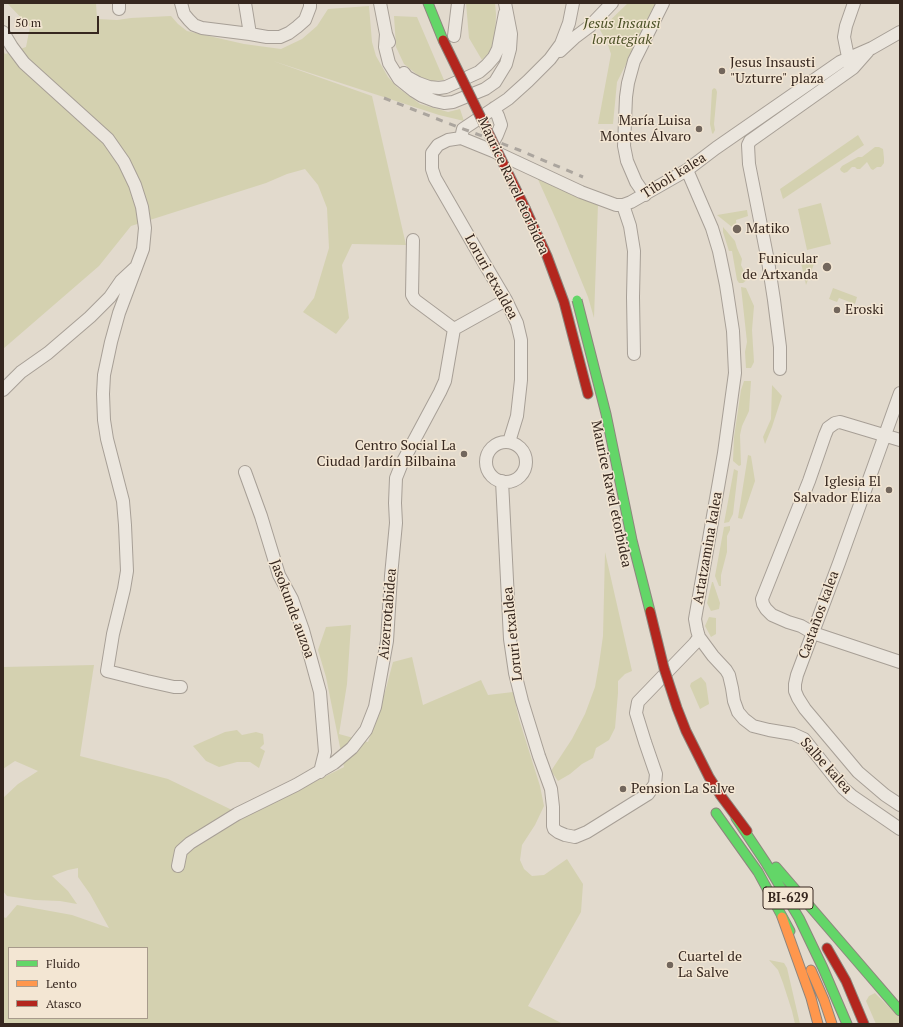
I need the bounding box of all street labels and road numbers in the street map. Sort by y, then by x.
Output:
street label: Maurice Ravel etorbidea [474,114,552,258]
street label: Tiboli kalea [639,150,709,202]
street label: Loruri etxaldea [461,232,521,322]
street label: Maurice Ravel etorbidea [587,419,635,569]
street label: Artatzamina kalea [690,490,726,606]
street label: Jasokunde auzoa [266,557,318,661]
street label: Aizerrotabidea [376,568,400,660]
street label: Castaños kalea [795,569,843,661]
street label: Loruri etxaldea [500,586,526,682]
street label: Salbe kalea [797,735,855,797]
road number: BI-629 [763,887,813,909]

